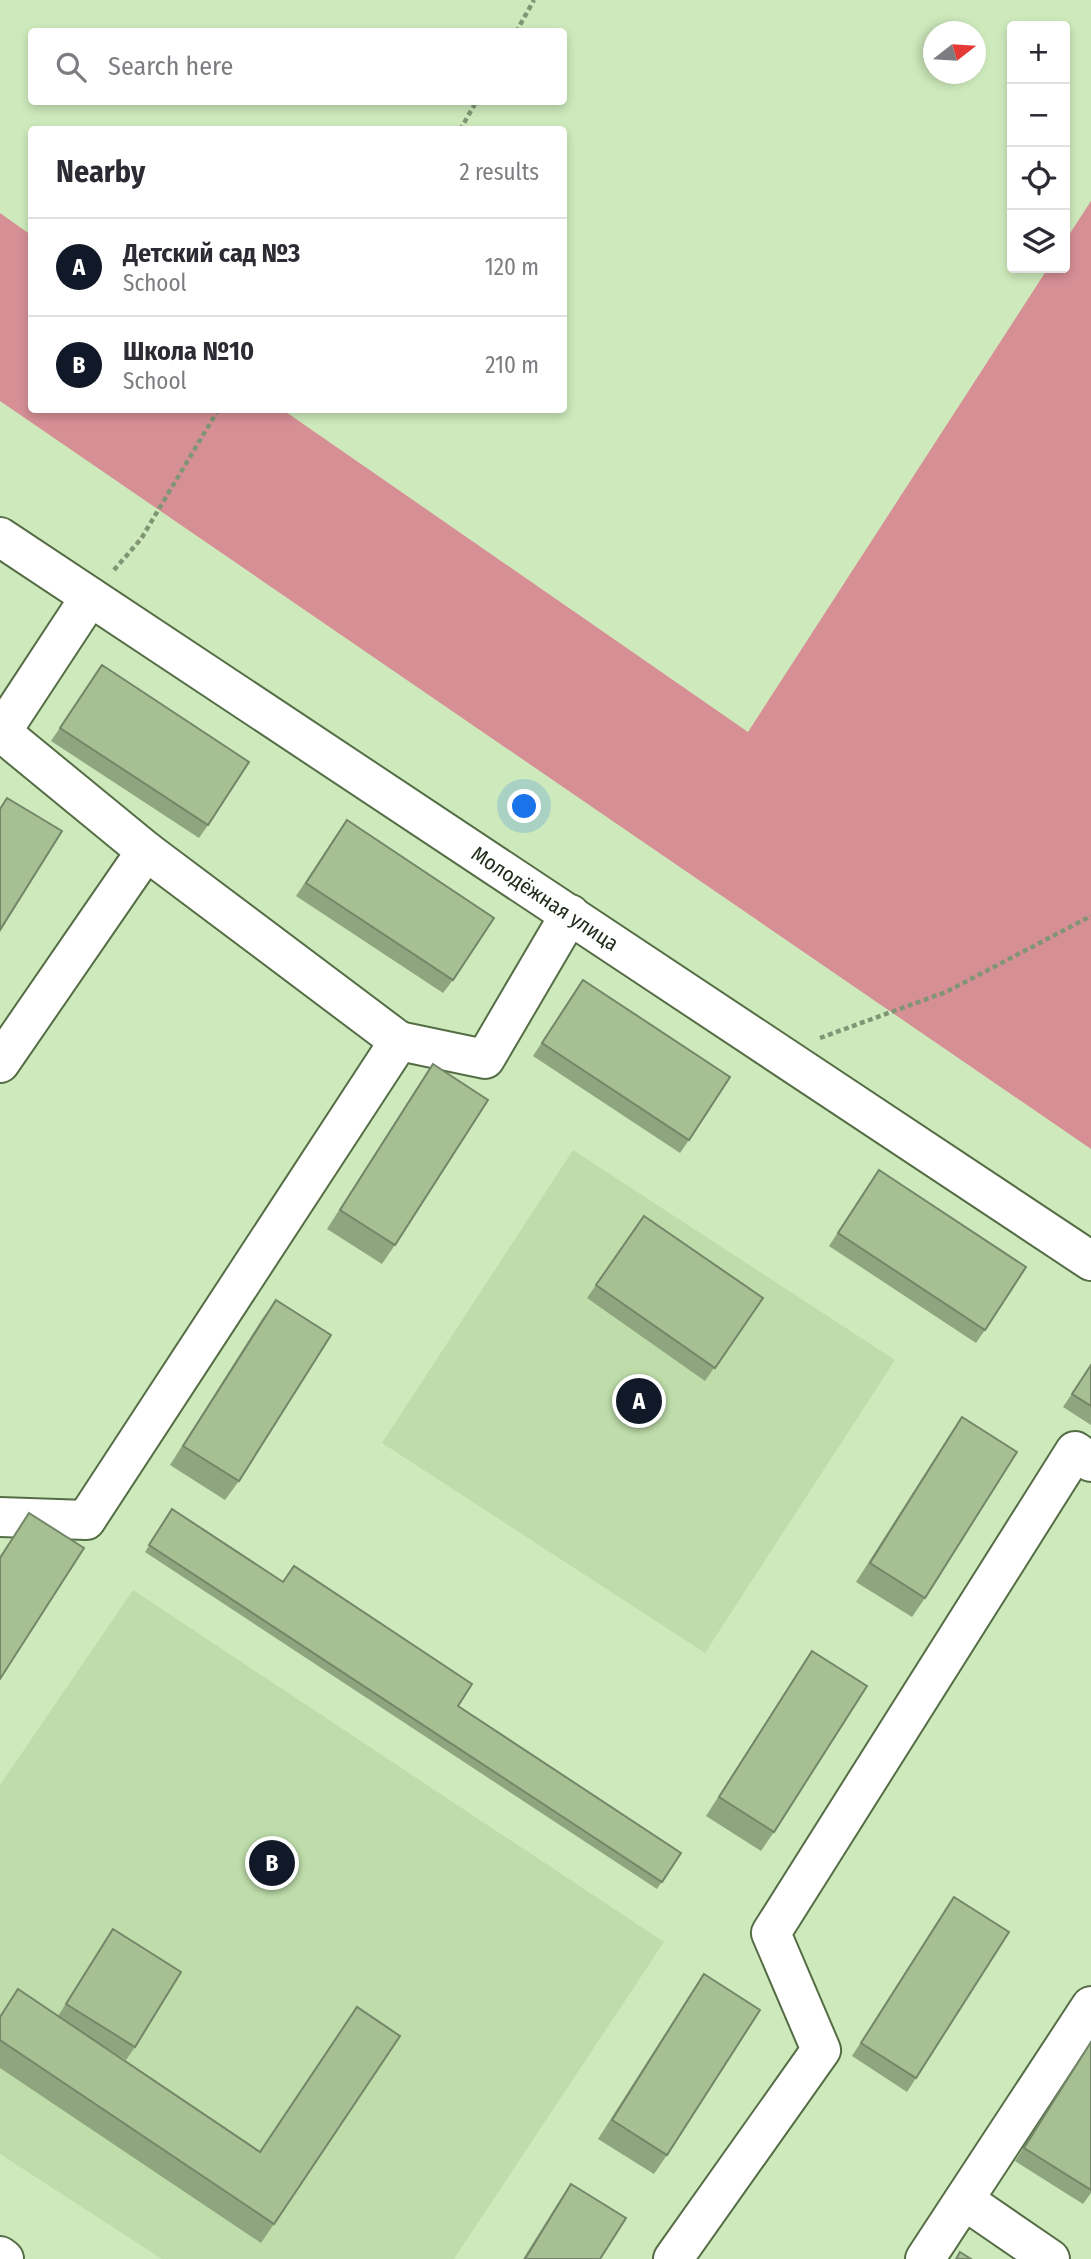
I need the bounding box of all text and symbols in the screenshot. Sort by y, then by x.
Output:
north arrow [923,21,986,84]
map controls [1007,21,1070,273]
button: + [1007,21,1070,84]
search box [28,28,567,105]
icon: search [52,48,90,86]
text: Search here [108,51,233,82]
button: − [1007,84,1070,147]
button: locate [1007,147,1070,210]
text: Nearby [56,154,145,190]
text: 2 results [459,158,539,186]
button: layers [1007,210,1070,273]
text: Детский сад №3 [123,238,300,269]
text: A [73,253,85,281]
text: 120 m [485,253,539,281]
text: School [123,269,187,297]
text: Школа №10 [123,336,254,367]
text: B [73,351,85,379]
text: 210 m [485,351,539,379]
text: School [123,367,187,395]
your location [507,789,541,823]
street label: Молодёжная улица [466,840,623,957]
pin: A [616,1375,662,1427]
pin: B [249,1837,295,1889]

